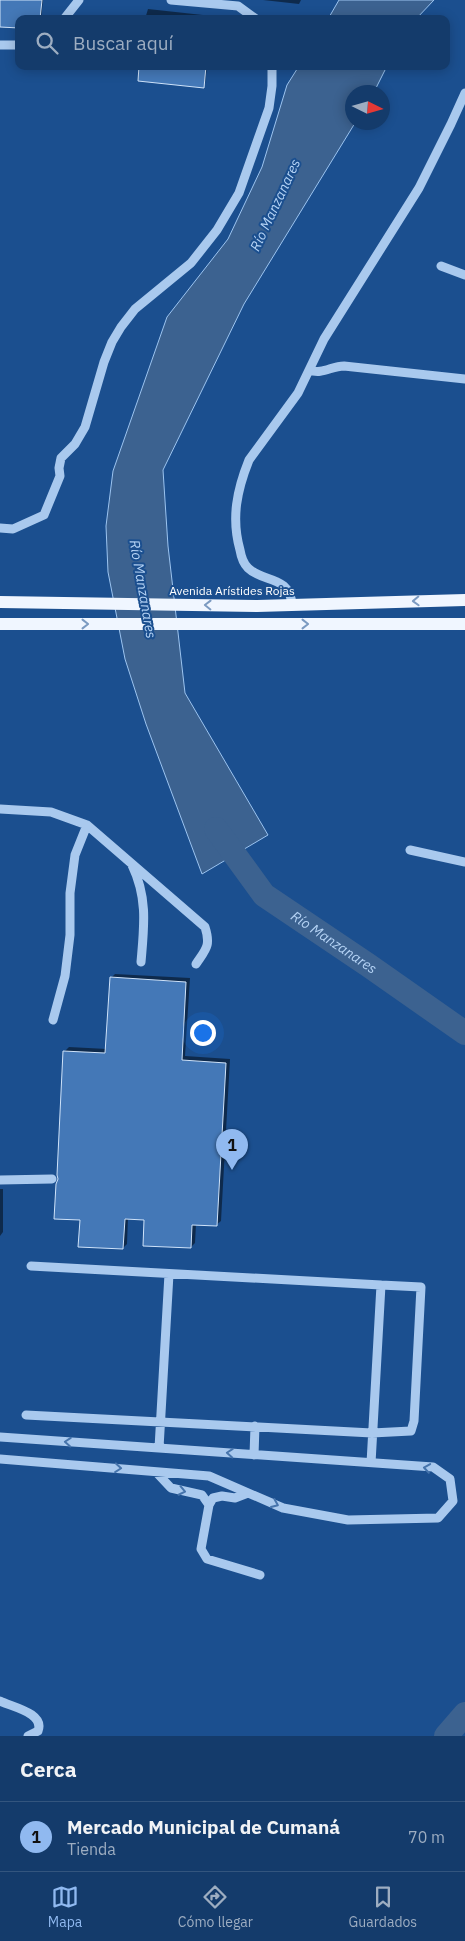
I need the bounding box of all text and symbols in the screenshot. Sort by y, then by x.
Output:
search box [15,15,450,70]
icon: search [33,29,61,57]
text: Buscar aquí [73,31,173,55]
north arrow [345,85,390,130]
water label: Río Manzanares [246,156,304,254]
water label: Río Manzanares [125,538,161,640]
street label: Avenida Arístides Rojas [169,583,295,598]
one-way arrow [412,596,420,606]
one-way arrow [204,600,212,610]
one-way arrow [82,619,89,629]
one-way arrow [302,619,309,629]
water label: Río Manzanares [288,907,381,978]
your location [190,1020,216,1046]
pin: 1 [216,1129,248,1170]
one-way arrow [64,1436,72,1447]
one-way arrow [226,1448,234,1459]
one-way arrow [115,1463,123,1474]
one-way arrow [422,1463,431,1473]
one-way arrow [177,1485,186,1495]
one-way arrow [270,1498,279,1509]
text: Cerca [20,1755,77,1783]
text: Mercado Municipal de Cumaná [67,1815,340,1839]
text: 1 [31,1827,41,1847]
text: 70 m [408,1827,445,1847]
text: Tienda [67,1839,116,1859]
tab: Mapa [48,1883,82,1931]
tab: Cómo llegar [178,1883,253,1931]
tab: Guardados [349,1883,417,1931]

